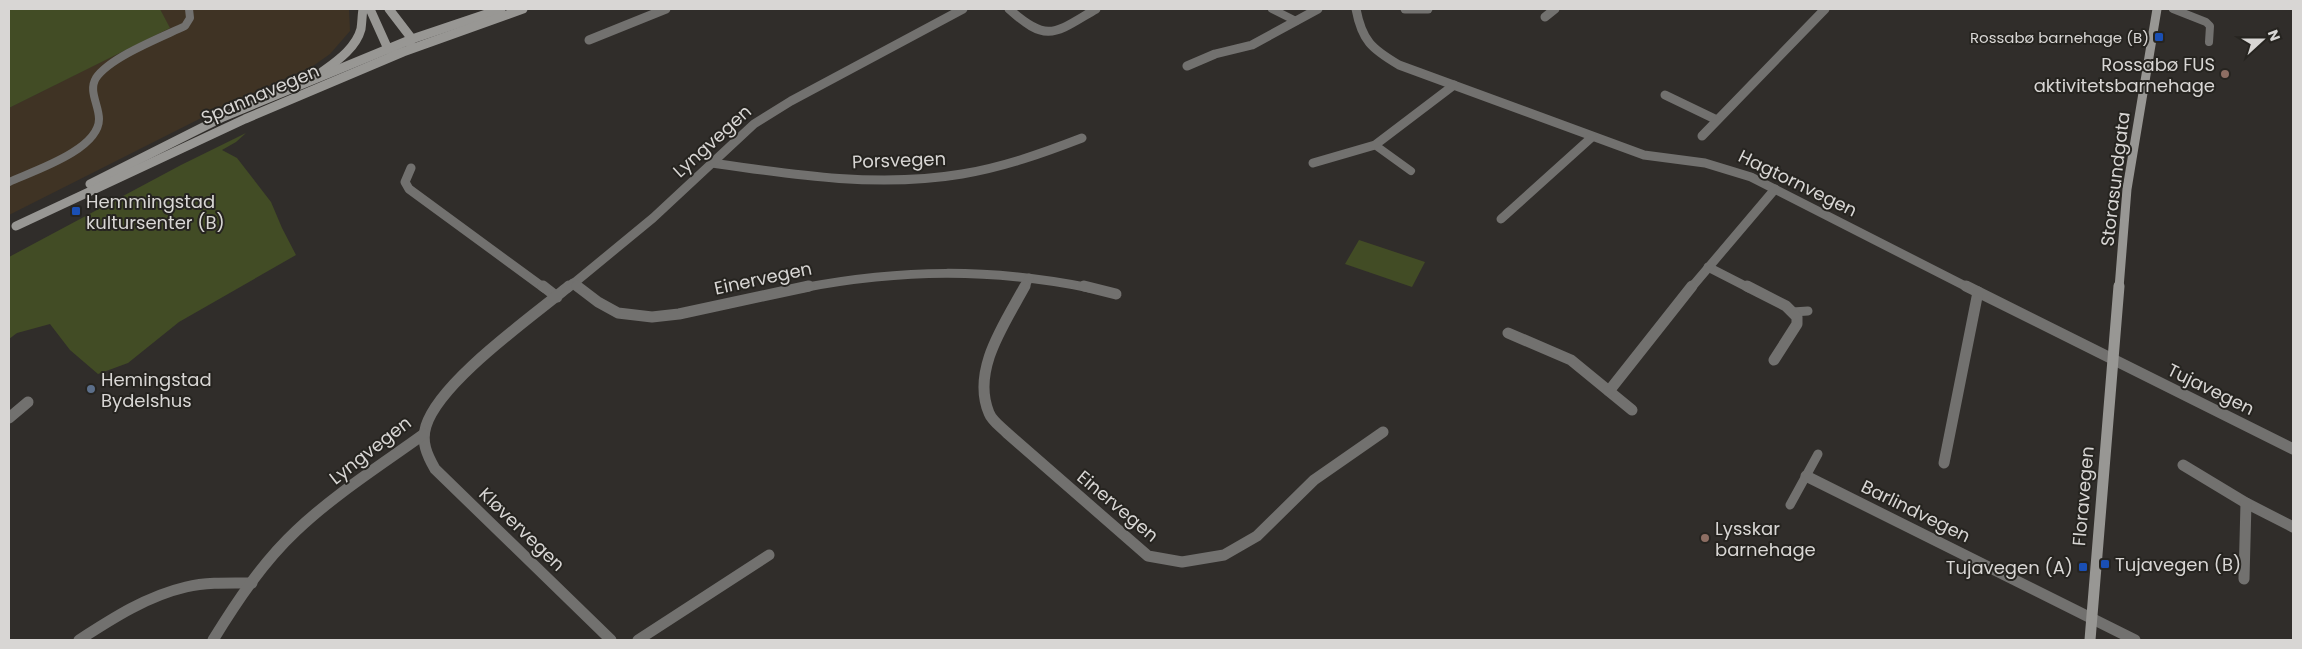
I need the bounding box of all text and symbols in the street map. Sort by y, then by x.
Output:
north arrow [2237,15,2287,65]
place label: Rossabø barnehage (B) [1970,27,2149,48]
text: N [2263,27,2285,44]
marker: Rossabø barnehage (B) [2153,31,2165,43]
place label: Rossabø FUS aktivitetsbarnehage [2034,52,2215,98]
street label: Spannavegen [197,58,323,130]
marker: Rossabø FUS aktivitetsbarnehage [2219,68,2231,80]
street label: Lyngvegen [667,99,757,183]
street label: Storasundgata [2094,110,2136,248]
street label: Hagtornvegen [1734,143,1862,223]
street label: Porsvegen [852,146,946,174]
place label: Hemmingstad kultursenter (B) [86,189,225,235]
marker: Hemmingstad kultursenter (B) [70,205,82,217]
street label: Einervegen [712,255,814,301]
street label: Tujavegen [2163,357,2259,421]
place label: Hemingstad Bydelshus [101,367,212,413]
marker: Hemingstad Bydelshus [85,383,97,395]
street label: Lyngvegen [324,410,416,490]
street label: Floravegen [2066,445,2100,547]
street label: Einervegen [1072,465,1164,547]
street label: Barlindvegen [1857,474,1975,548]
street label: Kløvervegen [473,482,571,576]
place label: Lysskar barnehage [1715,516,1816,562]
marker: Lysskar barnehage [1699,532,1711,544]
place label: Tujavegen (B) [2115,552,2241,577]
place label: Tujavegen (A) [1946,555,2073,580]
marker: Tujavegen (B) [2099,558,2111,570]
marker: Tujavegen (A) [2077,561,2089,573]

